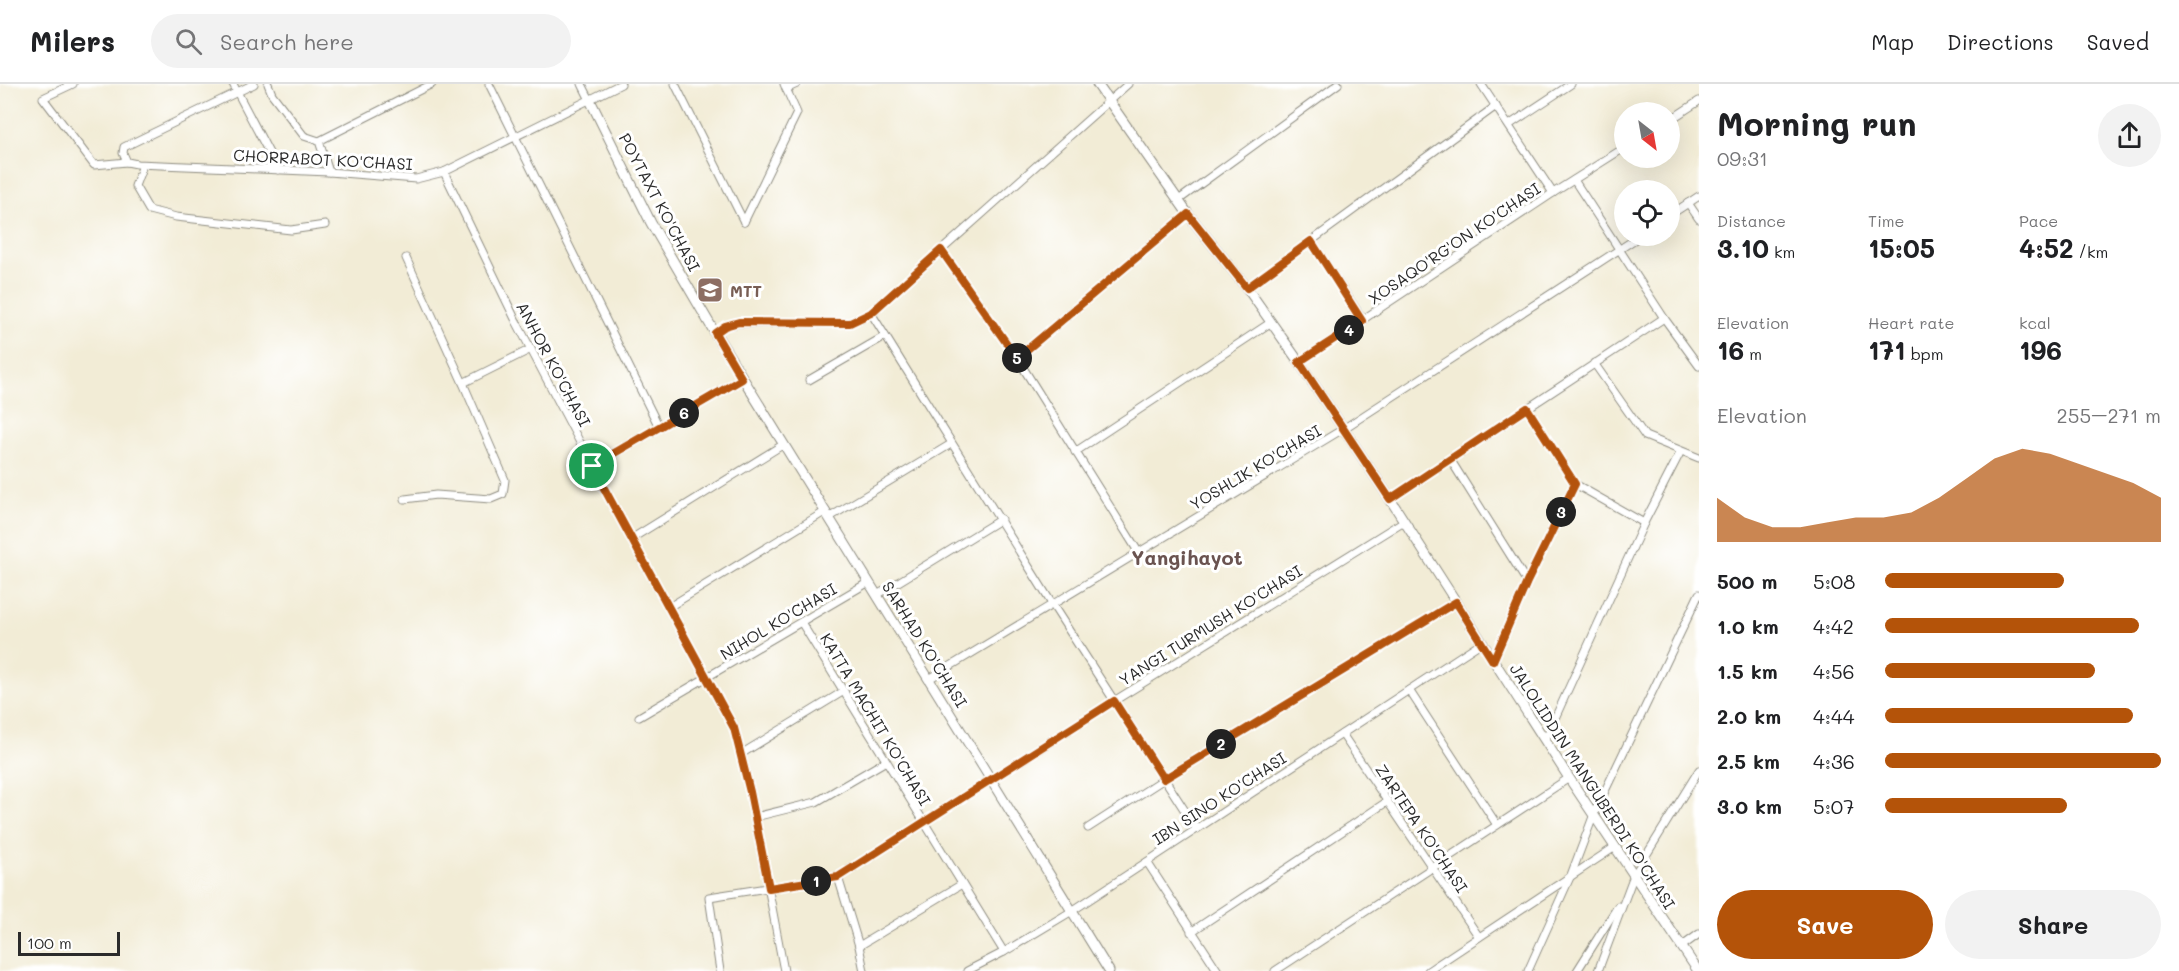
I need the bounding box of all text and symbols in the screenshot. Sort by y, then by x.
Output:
search box [151,14,571,68]
text: Milers [30,23,115,59]
icon: search [172,25,205,58]
text: Search here [220,27,354,56]
text: Map [1871,28,1914,55]
text: Directions [1947,28,2054,55]
text: Saved [2087,28,2149,55]
text: Morning run [1717,101,1917,144]
north arrow [1614,102,1680,168]
map controls [1614,102,1680,246]
button: share [2098,104,2161,167]
street label: POYTAXT KO'CHASI [615,129,705,275]
street label: CHORRABOT KO'CHASI [233,144,413,174]
text: 09:31 [1717,145,1768,171]
street label: XOSAQO'RG'ON KO'CHASI [1364,177,1544,309]
button: locate [1614,180,1680,246]
text: Distance [1717,210,1786,231]
text: Time [1868,210,1904,231]
text: Pace [2019,210,2058,231]
text: 3.10 [1717,231,1769,265]
text: 15:05 [1868,231,1935,265]
text: 4:52 [2019,231,2073,265]
text: km [1769,241,1795,262]
text: /km [2073,241,2108,262]
school or university icon: MTT [695,275,725,305]
place label: MTT [730,280,762,301]
street label: ANHOR KO'CHASI [512,298,596,430]
text: Elevation [1717,312,1789,333]
text: Heart rate [1868,312,1954,333]
text: kcal [2019,312,2051,333]
pin: 4 [1334,315,1364,345]
text: 4 [1344,319,1354,340]
text: 16 [1717,333,1744,367]
text: 171 [1868,333,1906,367]
text: 196 [2019,333,2062,367]
pin: 5 [1002,343,1032,373]
text: m [1744,343,1762,364]
text: bpm [1906,343,1943,364]
text: 5 [1012,347,1022,368]
pin: 6 [669,398,699,428]
text: 6 [679,402,689,423]
text: Elevation [1717,402,1807,428]
text: 255–271 m [2057,402,2161,428]
street label: YOSHLIK KO'CHASI [1185,419,1325,515]
pin [566,440,617,491]
icon: arrive [575,449,608,482]
pin: 3 [1546,497,1576,527]
text: 3 [1556,501,1566,522]
district label: Yangihayot [1131,544,1243,570]
street label: YANGI TURMUSH KO'CHASI [1115,560,1305,690]
text: 500 m [1717,568,1777,594]
text: 5:08 [1813,568,1855,594]
street label: SARHAD KO'CHASI [878,577,972,711]
street label: NIHOL KO'CHASI [716,578,840,664]
text: 1.0 km [1717,613,1779,639]
text: 4:42 [1813,613,1854,639]
street label: KATTA MACHIT KO'CHASI [816,629,936,809]
text: 1.5 km [1717,658,1778,684]
text: 4:56 [1813,658,1855,684]
street label: JALOLIDDIN MANGUBERDI KO'CHASI [1506,659,1680,913]
text: 2.0 km [1717,703,1781,729]
text: 4:44 [1813,703,1854,729]
pin: 2 [1206,729,1236,759]
text: 2 [1217,733,1225,754]
street label: IBN SINO KO'CHASI [1148,747,1290,849]
text: 2.5 km [1717,748,1780,774]
text: 4:36 [1813,748,1855,774]
street label: ZARTEPA KO'CHASI [1371,760,1473,896]
text: 3.0 km [1717,793,1782,819]
text: 5:07 [1813,793,1854,819]
pin: 1 [801,866,831,896]
text: 1 [812,870,820,891]
button: Save [1717,890,1933,959]
button: Share [1945,890,2161,959]
scale bar [18,929,120,956]
text: 100 m [27,932,72,953]

